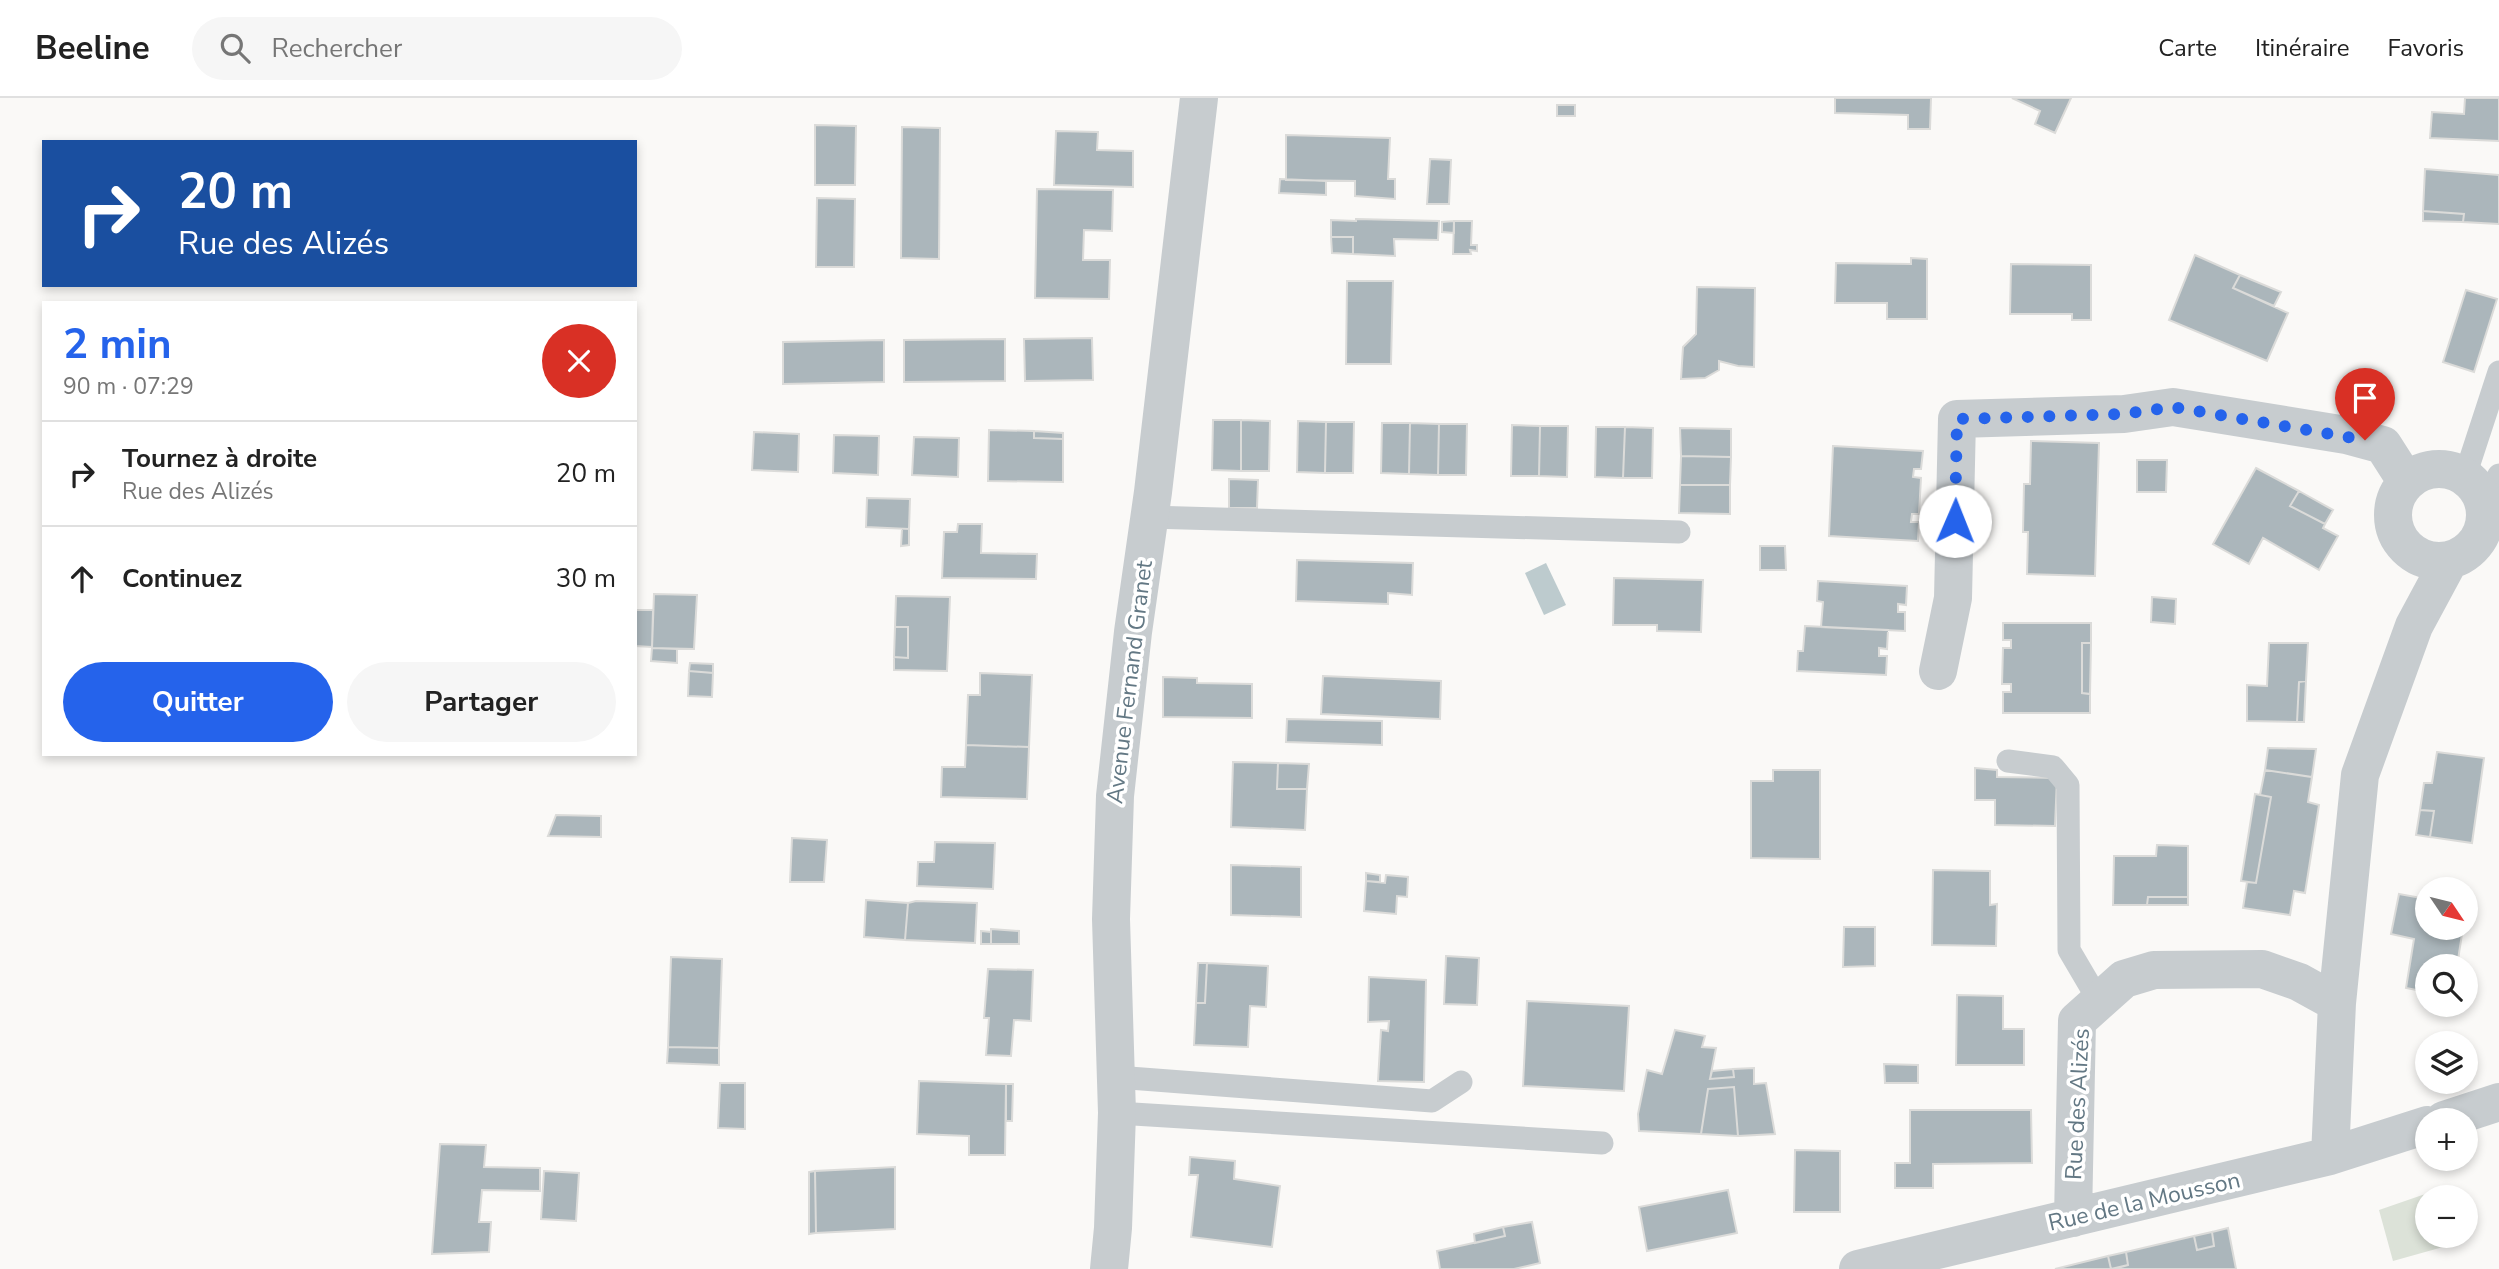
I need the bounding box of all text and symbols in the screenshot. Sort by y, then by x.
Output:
search box [192,17,682,80]
text: Beeline [35,26,150,71]
icon: search [216,29,254,67]
text: Rechercher [272,31,402,66]
text: Carte [2158,32,2217,64]
text: Itinéraire [2255,32,2349,64]
text: Favoris [2387,32,2464,64]
text: 20 m [178,158,293,225]
icon: right [63,168,154,259]
text: Rue des Alizés [178,222,389,265]
text: 2 min [63,316,172,373]
button: close [542,324,616,398]
pin [2335,368,2395,440]
text: 90 m · 07:29 [63,371,194,402]
icon: arrive [2346,379,2384,417]
text: Tournez à droite [122,441,317,476]
icon: right [63,455,101,493]
text: 20 m [556,456,616,491]
text: Rue des Alizés [122,476,274,507]
position arrow [1918,484,1992,558]
street label: Avenue Fernand Granet [1099,558,1160,805]
icon: ahead [63,560,101,598]
text: Continuez [122,561,242,596]
text: 30 m [556,561,616,596]
button: Quitter [63,662,333,742]
button: Partager [347,662,616,742]
north arrow [2415,877,2478,940]
map controls [2415,877,2478,1248]
button: search [2415,954,2478,1017]
street label: Rue des Alizés [2058,1027,2097,1181]
button: layers [2415,1031,2478,1094]
button: + [2415,1108,2478,1171]
street label: Rue de la Mousson [2045,1164,2243,1239]
button: − [2415,1185,2478,1248]

